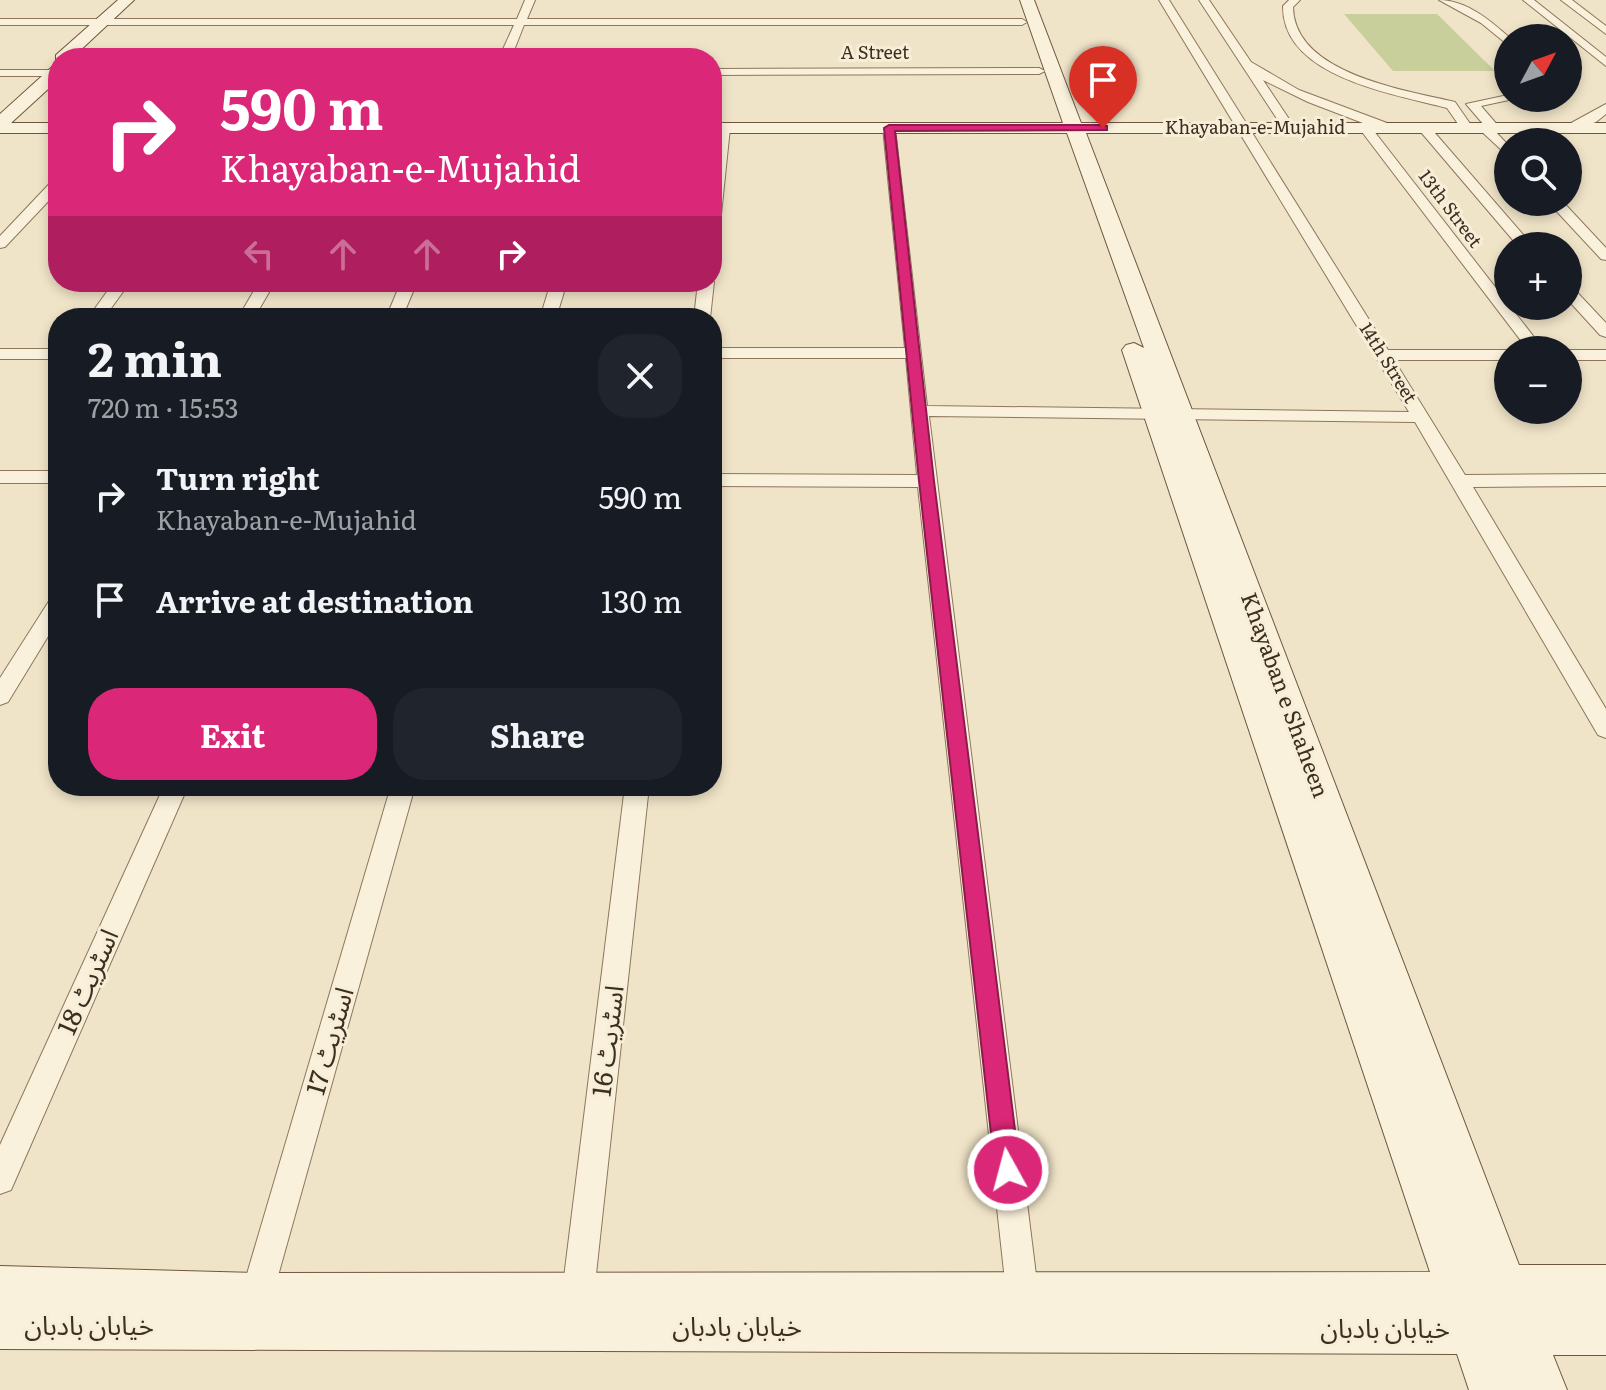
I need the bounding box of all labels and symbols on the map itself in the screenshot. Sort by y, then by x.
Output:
north arrow [1494,24,1582,112]
street label: A Street [841,38,910,65]
pin [1069,46,1137,128]
street label: Khayaban-e-Mujahid [1165,113,1345,140]
street label: 13th Street [1413,163,1490,253]
street label: 14th Street [1354,317,1425,408]
street label: Khayaban e Shaheen [1234,587,1339,802]
street label: اسٹریٹ 18 [45,922,126,1040]
street label: اسٹریٹ 17 [294,982,362,1099]
street label: اسٹریٹ 16 [579,983,632,1099]
position arrow [966,1128,1050,1212]
street label: خیابان بادبان [24,1304,154,1343]
street label: خیابان بادبان [672,1305,802,1344]
street label: خیابان بادبان [1320,1307,1450,1346]

